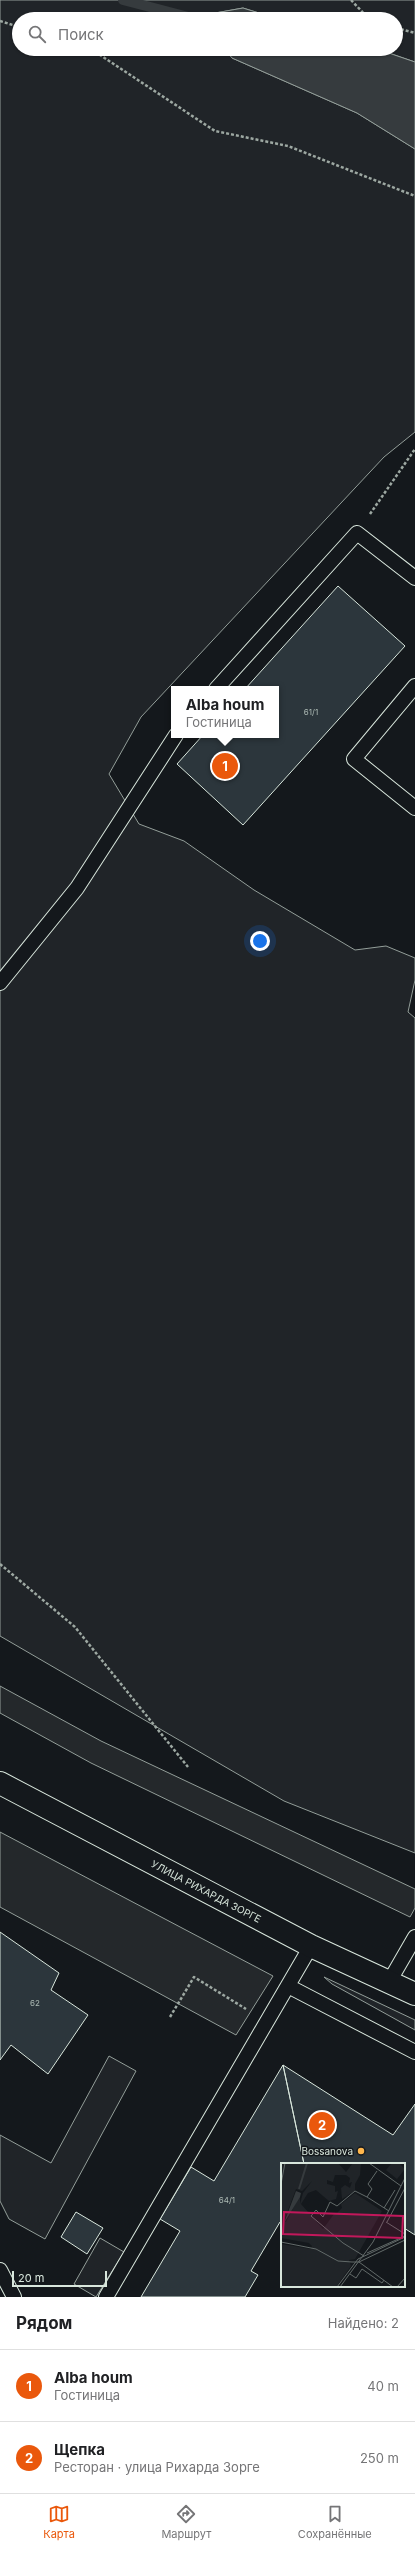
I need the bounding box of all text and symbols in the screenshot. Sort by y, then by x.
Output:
search box [12,12,403,56]
icon: search [26,23,48,45]
text: Поиск [58,25,104,44]
popup [171,686,279,738]
text: Alba houm [186,695,264,714]
house number: 61/1 [304,707,318,717]
text: Гостиница [186,714,252,730]
pin: 1 [212,751,238,781]
your location [250,931,270,951]
street label: УЛИЦА РИХАРДА ЗОРГЕ [149,1857,263,1925]
house number: 62 [30,1998,40,2008]
pin: 2 [309,2110,335,2140]
place label: Bossanova [301,2145,353,2157]
marker: Bossanova [356,2146,366,2156]
inset map [281,2163,405,2287]
house number: 64/1 [219,2195,235,2205]
scale bar [12,2269,107,2288]
text: 20 m [18,2271,44,2285]
text: Рядом [16,2313,72,2333]
text: Найдено: 2 [328,2315,399,2331]
text: Alba houm [54,2368,133,2387]
text: 1 [26,2378,32,2394]
text: 40 m [367,2378,399,2394]
text: Гостиница [54,2387,120,2403]
text: Щепка [54,2440,105,2459]
text: 2 [25,2450,33,2466]
text: 250 m [360,2450,399,2466]
text: Ресторан · улица Рихарда Зорге [54,2459,260,2475]
tab: Карта [43,2503,75,2541]
tab: Маршрут [161,2503,211,2541]
tab: Сохранённые [298,2503,372,2541]

